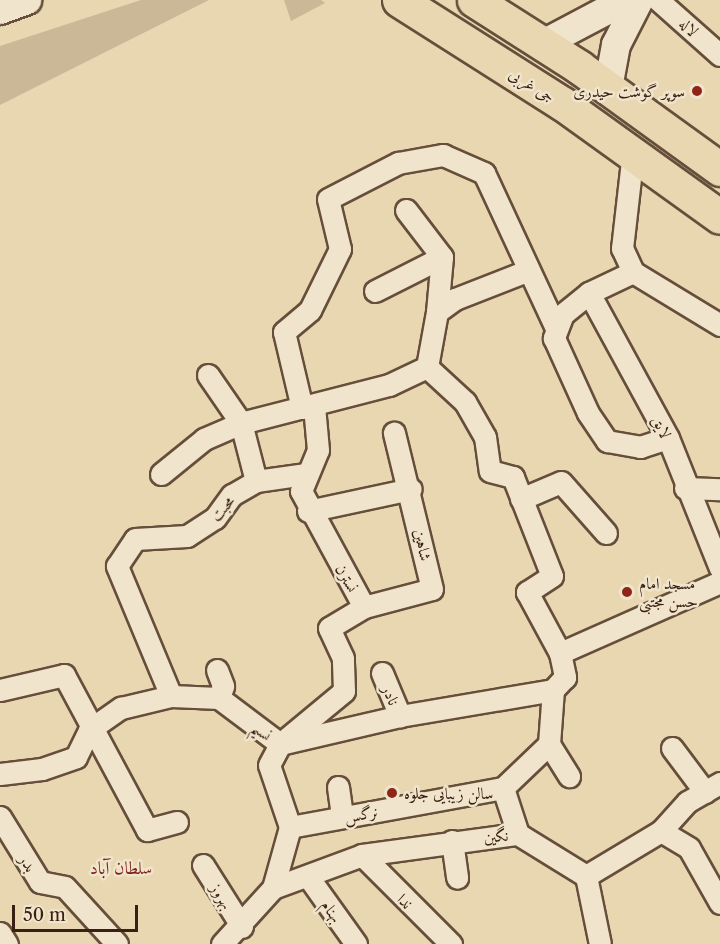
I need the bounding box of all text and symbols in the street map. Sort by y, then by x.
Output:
street label: لاله [676,14,702,40]
street label: جی غربی [506,64,558,106]
place label: سوپر گوشت حیدری [573,81,685,101]
marker: سوپر گوشت حیدری [690,84,704,98]
street label: لایق [648,412,676,442]
street label: محبت [206,491,238,525]
street label: شاهین [410,527,436,563]
street label: نسترن [331,561,363,595]
place label: مسجد امام حسن مجتبی [639,573,698,611]
marker: مسجد امام حسن مجتبی [620,585,634,599]
street label: نادر [378,682,404,708]
street label: نسیم [248,717,276,745]
place label: سالن زیبایی جلوه [404,783,493,803]
marker: سالن زیبایی جلوه [385,786,399,800]
street label: نرگس [343,802,379,826]
street label: نگین [483,825,509,847]
street label: بدر [15,851,41,875]
district label: سلطان آباد [90,857,152,879]
street label: بهروز [207,880,237,912]
street label: ندا [393,889,417,913]
scale bar [15,893,141,931]
street label: بهنام [317,896,347,926]
text: 50 m [23,904,66,926]

